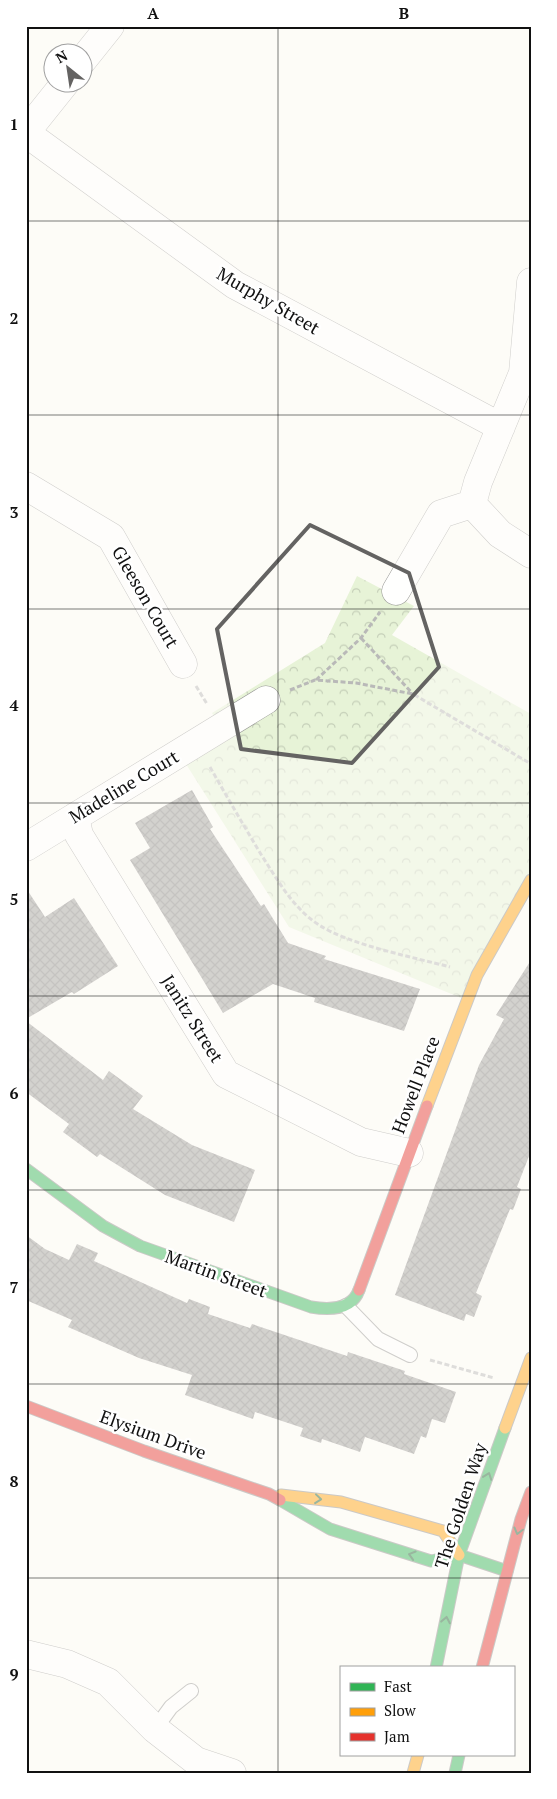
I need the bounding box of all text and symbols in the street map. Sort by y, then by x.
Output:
text: A [147,2,159,24]
text: B [399,2,409,24]
north arrow [42,42,92,92]
text: N [52,45,71,67]
text: 1 [9,113,19,135]
street label: Murphy Street [213,261,325,339]
text: 2 [9,307,19,329]
text: 3 [9,501,19,523]
street label: Gleeson Court [107,541,185,652]
text: 4 [9,694,19,716]
street label: Madeline Court [64,744,183,828]
text: 5 [9,888,19,910]
street label: Janitz Street [156,970,229,1067]
street label: Howell Place [386,1033,445,1137]
text: 6 [9,1082,19,1104]
street label: Martin Street [162,1244,271,1303]
text: 7 [9,1276,19,1298]
street label: Elysium Drive [97,1404,210,1464]
street label: The Golden Way [428,1439,492,1572]
text: 8 [9,1470,19,1492]
one-way arrow [482,1472,492,1481]
one-way arrow [314,1493,322,1504]
one-way arrow [513,1527,524,1536]
one-way arrow [408,1550,417,1560]
one-way arrow [440,1616,451,1624]
text: 9 [9,1663,19,1685]
legend [340,1666,514,1756]
text: Fast [384,1676,412,1696]
text: Slow [384,1700,417,1720]
text: Jam [384,1726,410,1746]

